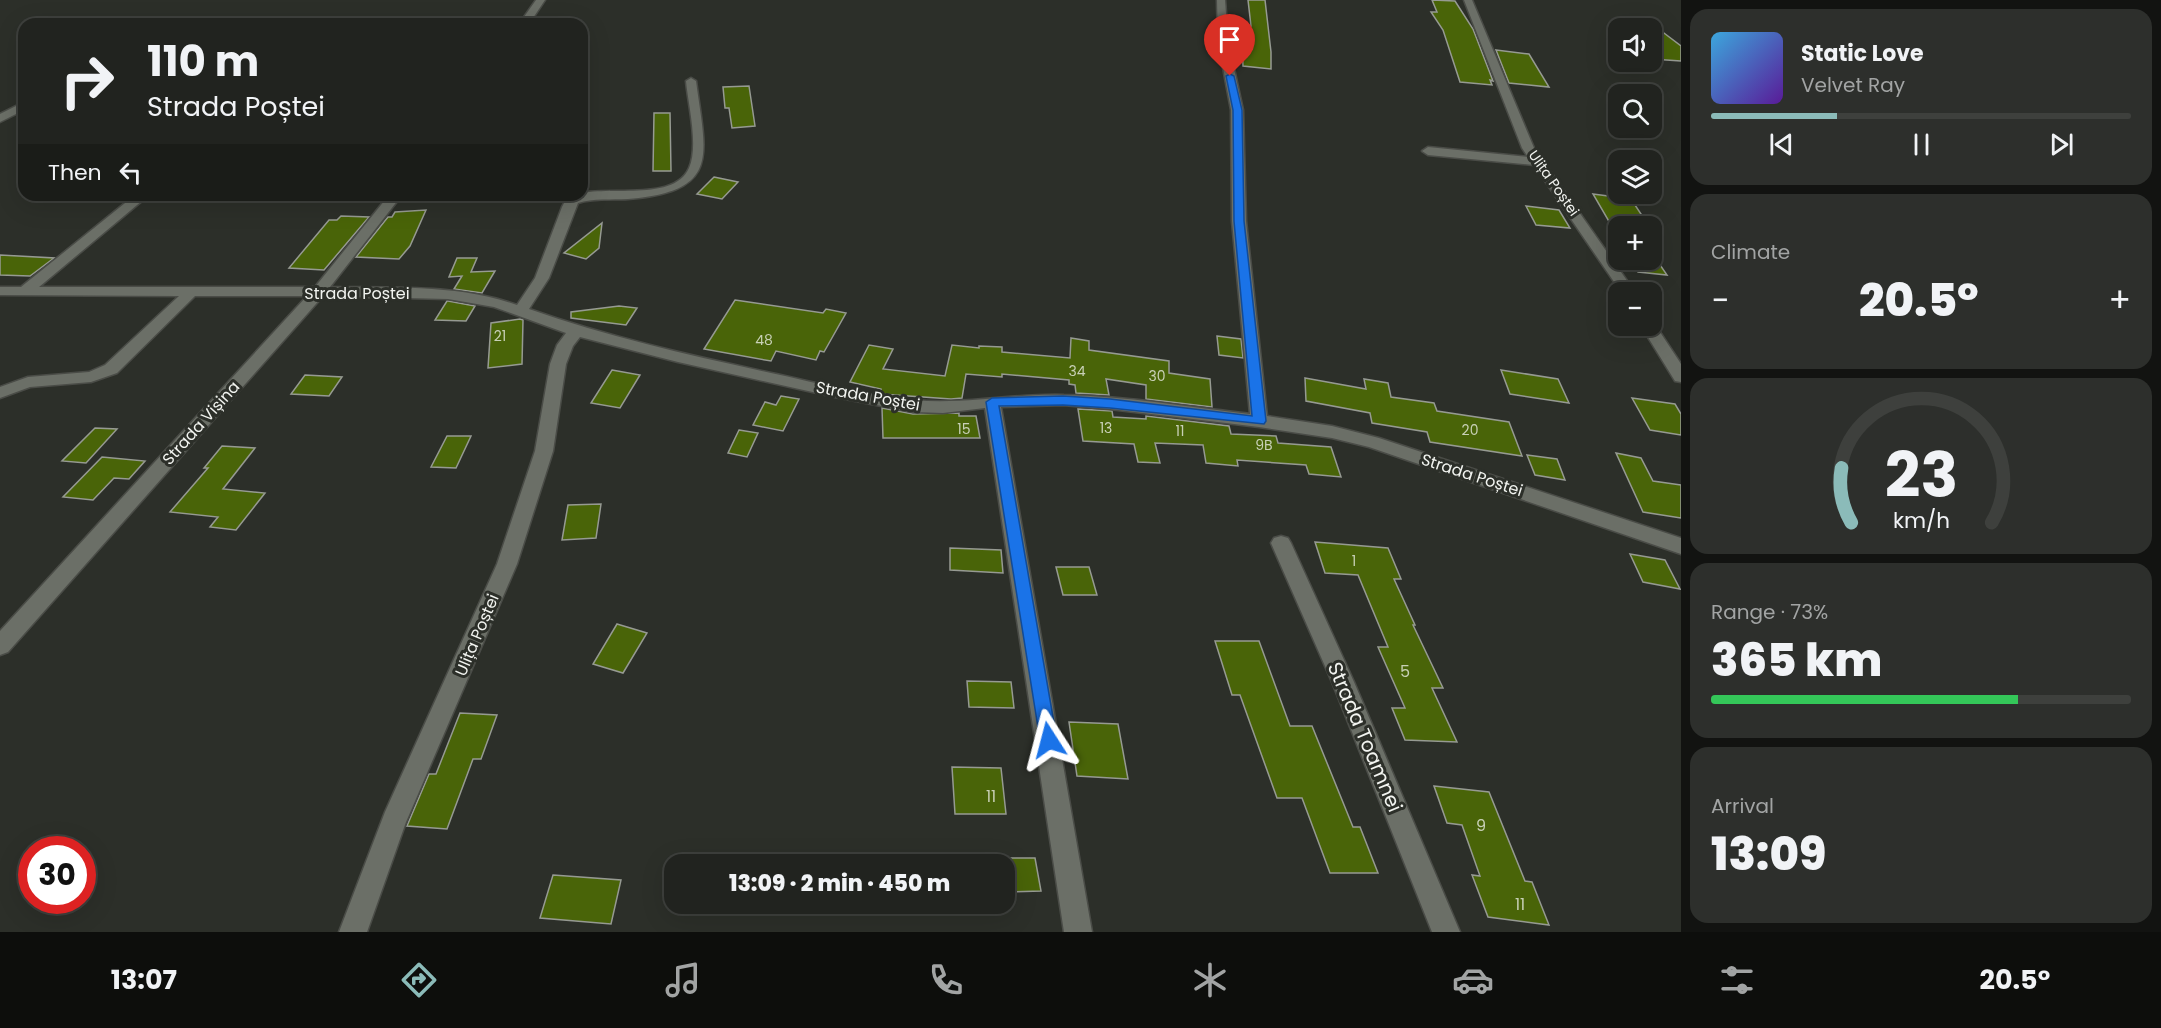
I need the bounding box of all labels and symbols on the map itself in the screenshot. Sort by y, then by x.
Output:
pin [1204,14,1255,76]
street label: Ulița Poștei [1524,146,1584,220]
street label: Strada Poștei [304,282,410,305]
house number: 21 [494,326,506,346]
house number: 48 [755,330,773,350]
house number: 34 [1068,361,1086,381]
house number: 30 [1148,366,1166,386]
street label: Strada Vișina [157,376,245,470]
street label: Strada Poștei [814,376,922,416]
house number: 13 [1100,418,1112,438]
house number: 15 [957,419,971,439]
house number: 20 [1462,420,1478,440]
house number: 11 [1176,421,1184,441]
house number: 9B [1255,435,1273,455]
street label: Strada Poștei [1418,448,1526,502]
house number: 1 [1352,551,1356,571]
street label: Ulița Poștei [449,590,505,680]
street label: Strada Toamnei [1321,658,1409,816]
house number: 5 [1400,660,1410,683]
position arrow [1017,708,1081,772]
house number: 11 [986,785,996,808]
house number: 9 [1476,814,1486,837]
speed limit sign: 30 [18,836,96,914]
house number: 11 [1515,893,1525,916]

